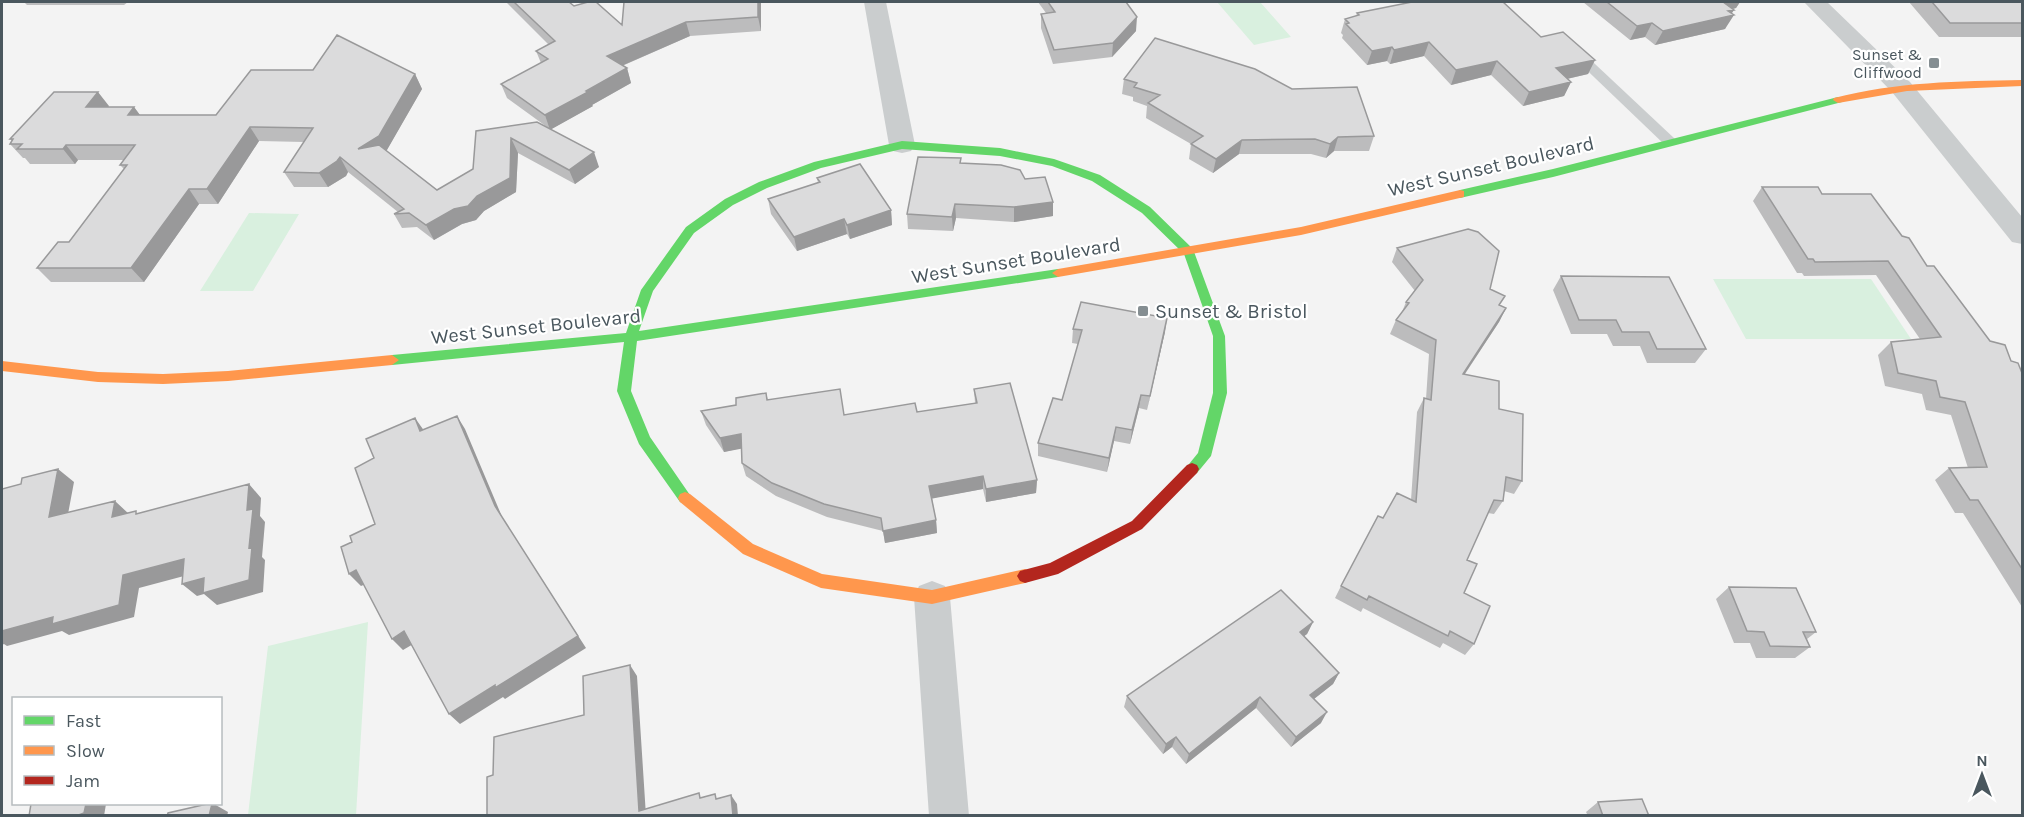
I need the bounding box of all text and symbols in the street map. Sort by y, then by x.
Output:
place label: Sunset & Cliffwood [1852,45,1922,82]
marker: Sunset & Cliffwood [1927,56,1941,70]
street label: West Sunset Boulevard [1386,132,1597,201]
street label: West Sunset Boulevard [910,233,1122,288]
place label: Sunset & Bristol [1155,300,1308,323]
street label: West Sunset Boulevard [430,304,642,349]
marker: Sunset & Bristol [1136,304,1150,318]
legend [12,697,222,805]
text: Fast [66,710,101,732]
text: Slow [66,740,105,762]
north arrow [1952,745,2012,805]
text: N [1976,751,1988,770]
text: Jam [66,770,100,792]

